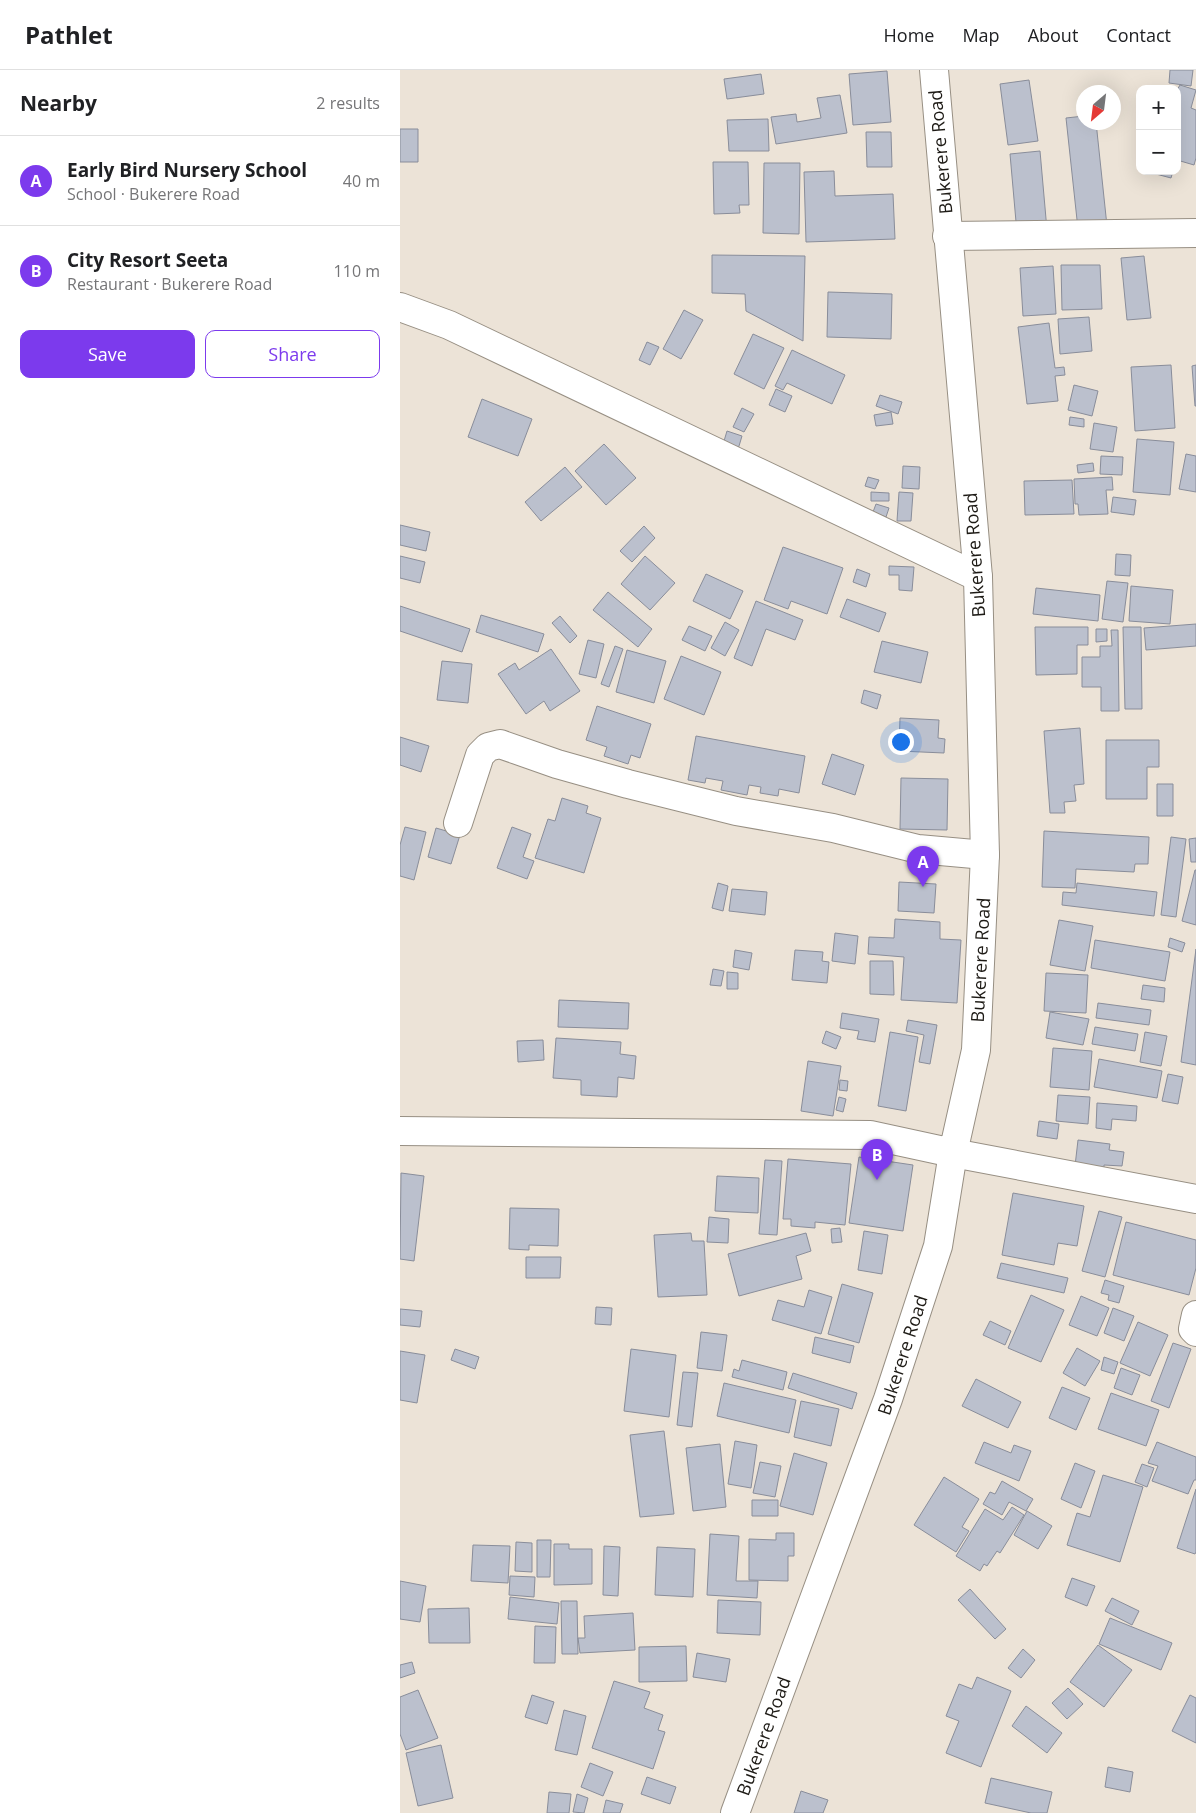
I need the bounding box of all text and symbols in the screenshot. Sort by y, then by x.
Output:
text: Pathlet [25,18,113,51]
text: Home [884,23,934,47]
text: Map [962,23,1000,47]
text: About [1028,23,1078,47]
text: Contact [1106,23,1171,47]
north arrow [1076,85,1121,130]
map controls [1136,85,1181,175]
button: + [1136,85,1181,130]
text: Nearby [20,89,97,117]
street label: Bukerere Road [923,89,957,215]
text: 2 results [316,92,380,114]
button: − [1136,130,1181,175]
text: Early Bird Nursery School [67,157,307,183]
text: A [30,170,42,192]
text: 40 m [343,170,380,192]
text: School · Bukerere Road [67,183,240,205]
text: City Resort Seeta [67,247,228,273]
text: B [31,260,41,282]
text: 110 m [334,260,380,282]
text: Restaurant · Bukerere Road [67,273,272,295]
button: Save [20,330,195,378]
button: Share [205,330,380,378]
street label: Bukerere Road [958,492,990,618]
your location [888,729,914,755]
pin: A [907,846,939,887]
street label: Bukerere Road [965,897,995,1023]
pin: B [861,1139,893,1180]
street label: Bukerere Road [871,1292,933,1418]
street label: Bukerere Road [730,1673,796,1799]

